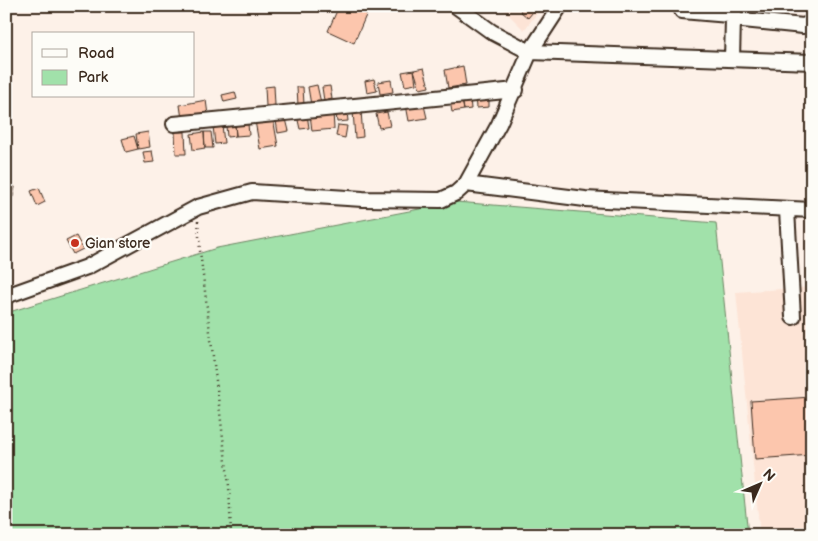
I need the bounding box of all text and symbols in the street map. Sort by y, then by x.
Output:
legend [32,32,195,98]
text: Road [78,44,114,63]
text: Park [78,68,109,87]
place label: Gian store [85,235,150,252]
marker: Gian store [69,237,81,249]
north arrow [736,458,786,508]
text: N [759,465,779,485]

